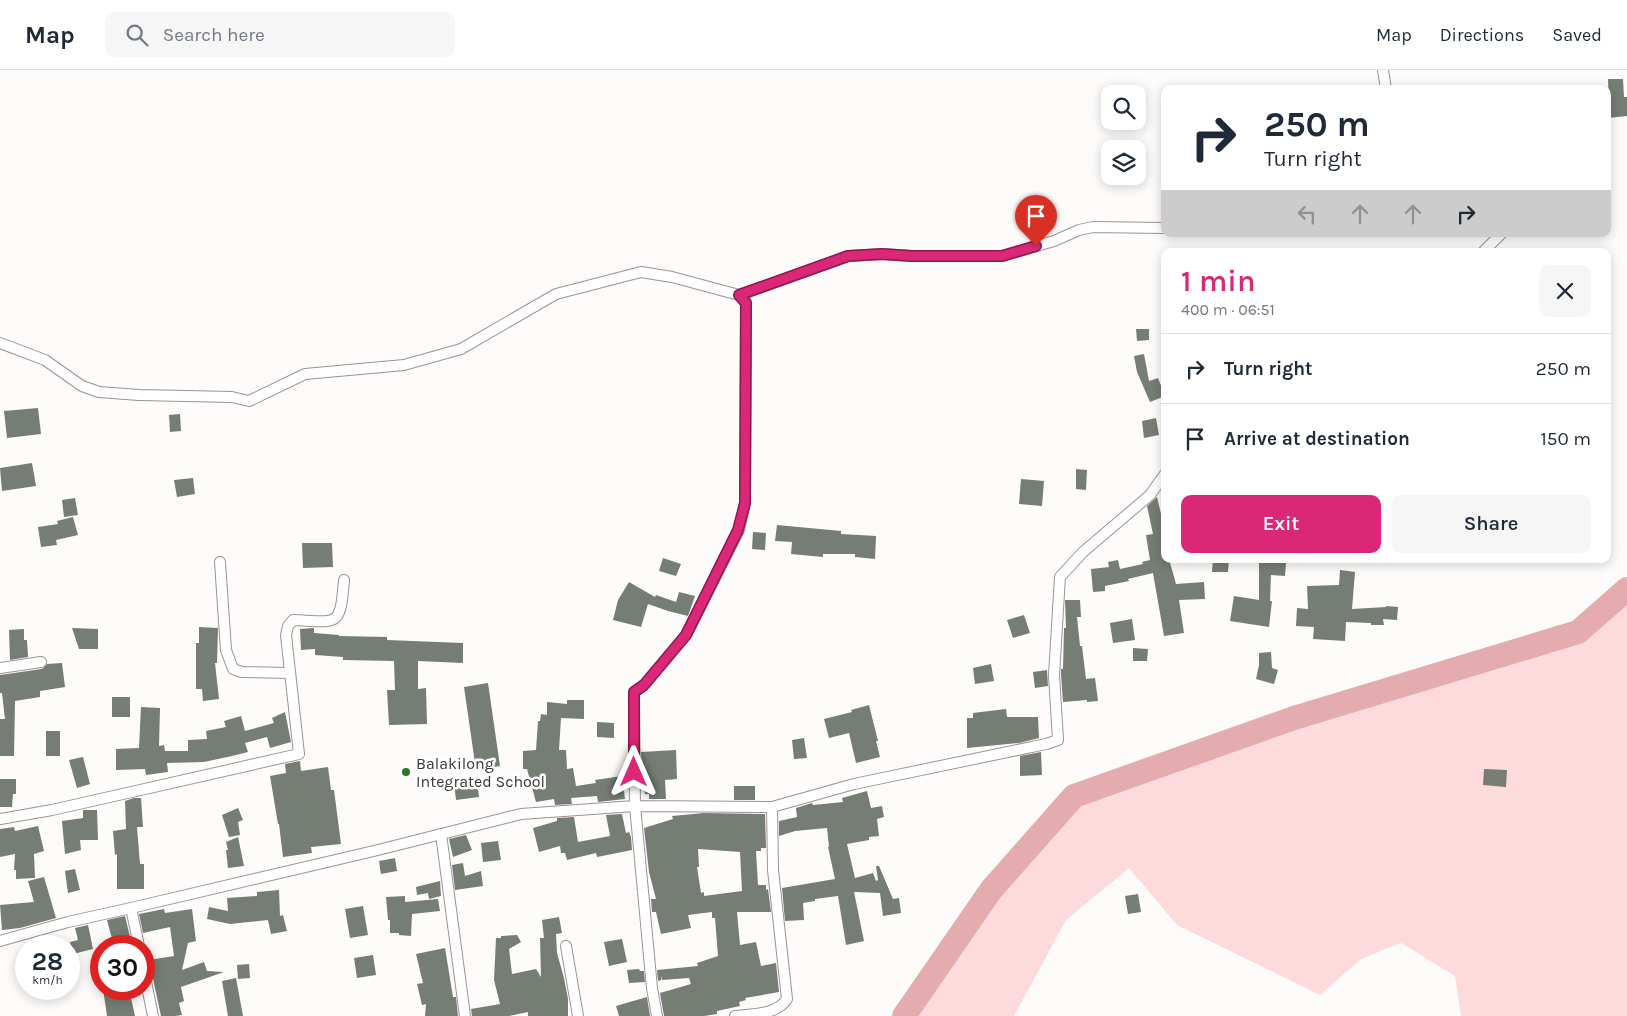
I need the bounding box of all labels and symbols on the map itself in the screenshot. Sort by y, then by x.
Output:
pin [1015,195,1057,246]
position arrow [607,745,659,797]
place label: Balakilong Integrated School [416,754,545,791]
marker: Balakilong Integrated School [400,766,412,778]
speed limit sign: 30 [90,935,155,1000]

